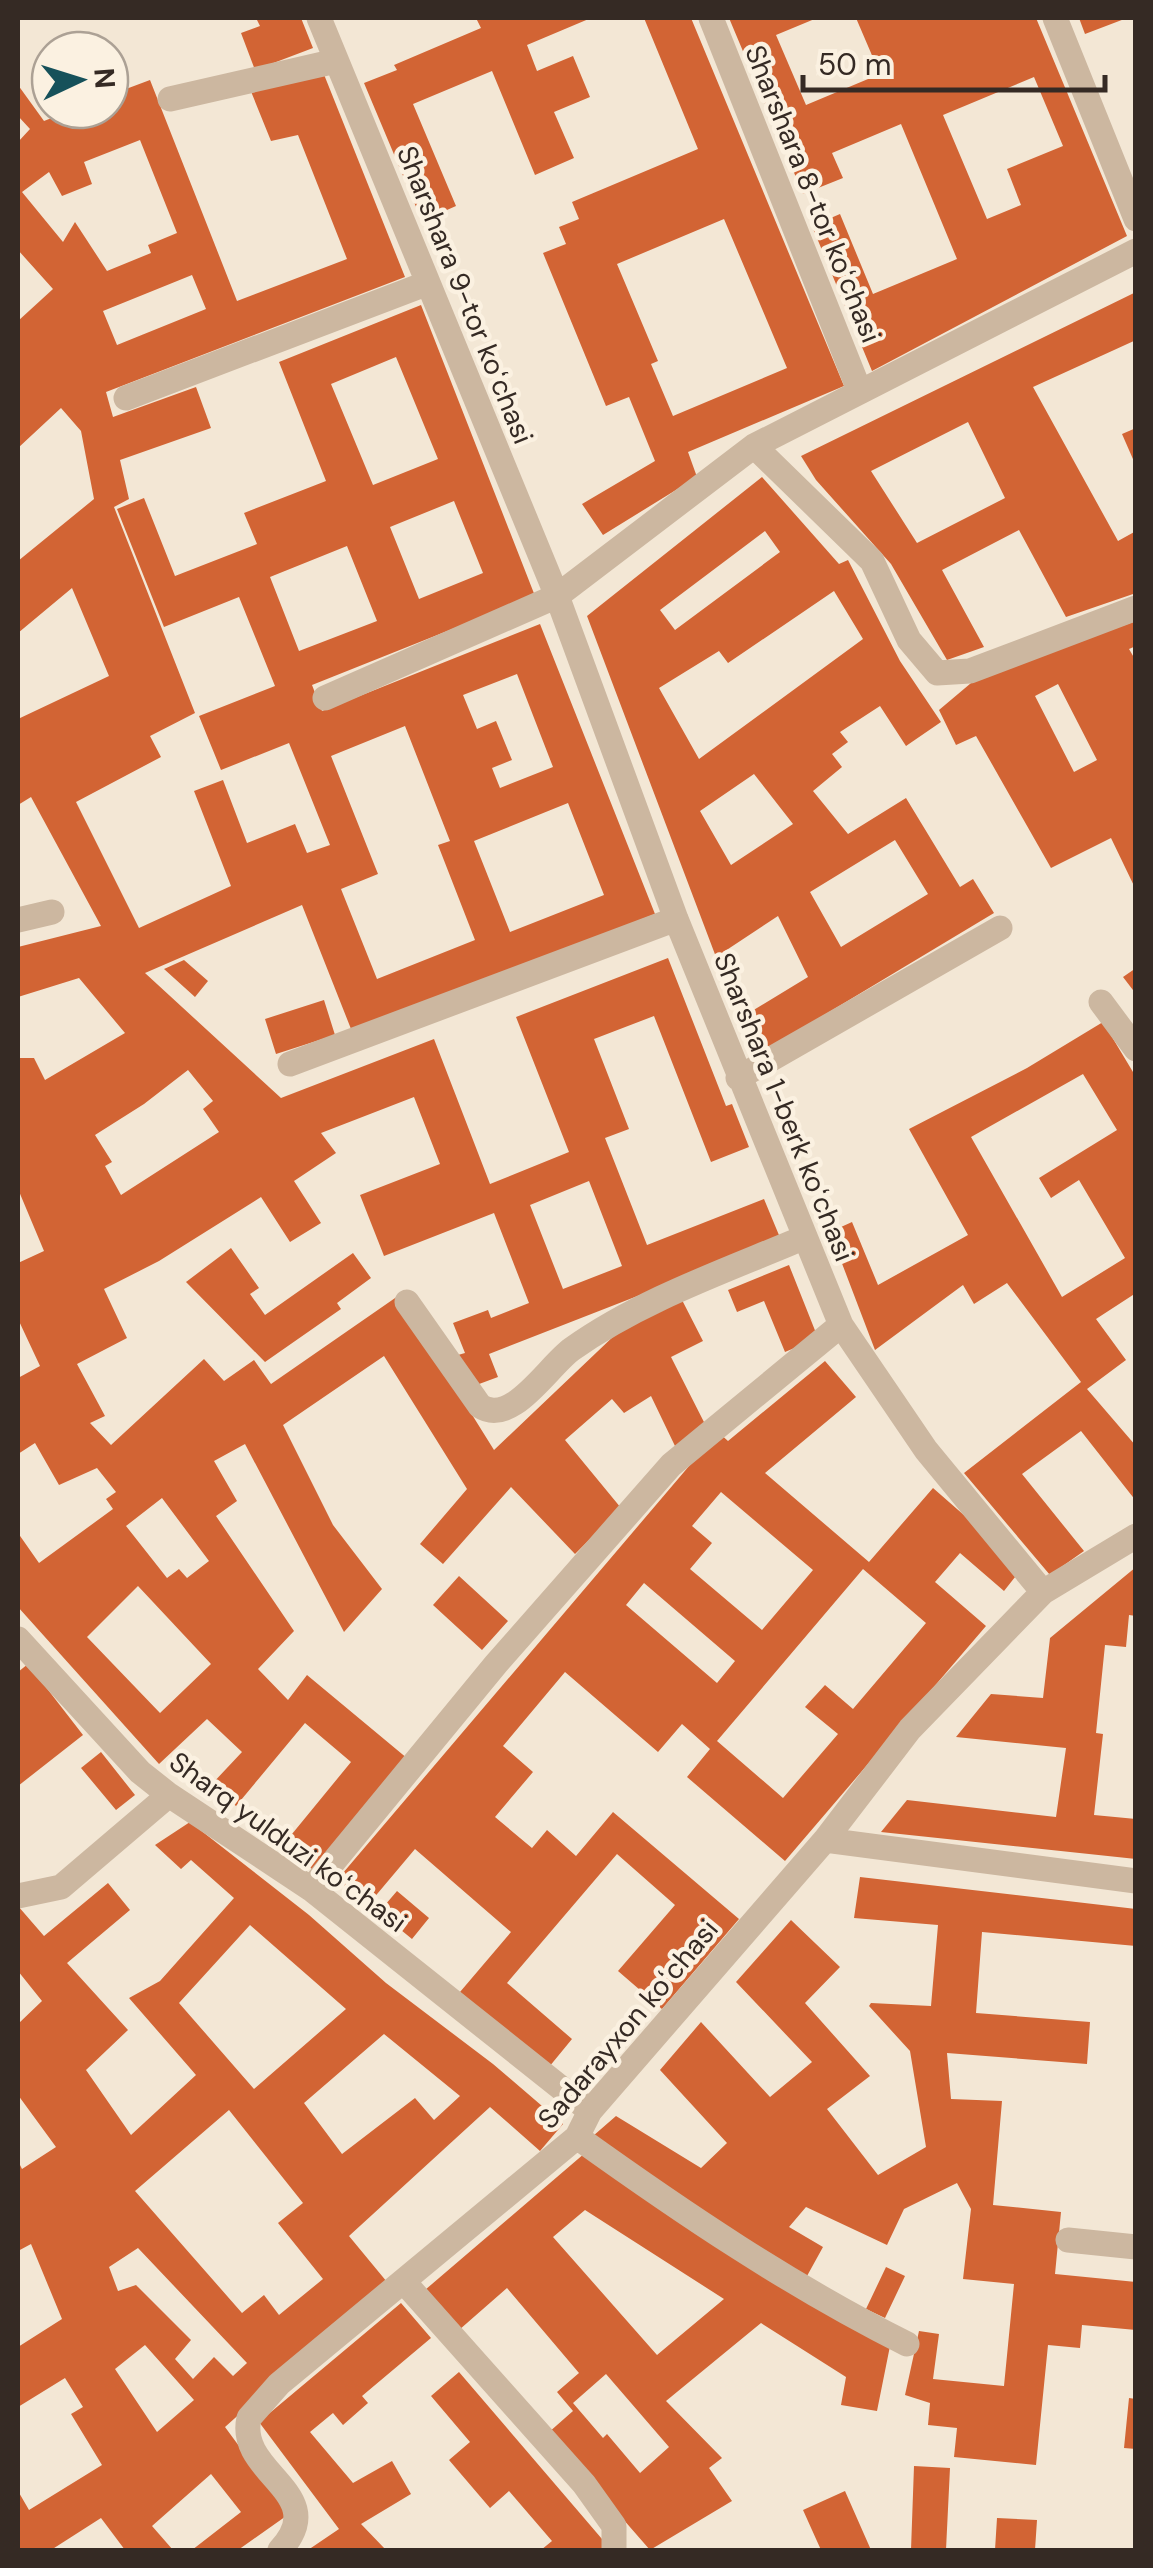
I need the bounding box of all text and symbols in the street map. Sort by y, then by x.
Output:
north arrow [30,30,130,130]
scale bar [803,30,1106,92]
street label: Sharshara 8-tor koʻchasi [736,40,890,348]
text: 50 m [818,45,892,84]
text: N [85,67,124,90]
street label: Sharshara 9-tor koʻchasi [388,141,542,449]
street label: Sharshara 1-berk koʻchasi [705,947,863,1267]
street label: Sharq yulduzi koʻchasi [162,1743,414,1941]
street label: Sadarayxon koʻchasi [529,1912,727,2136]

